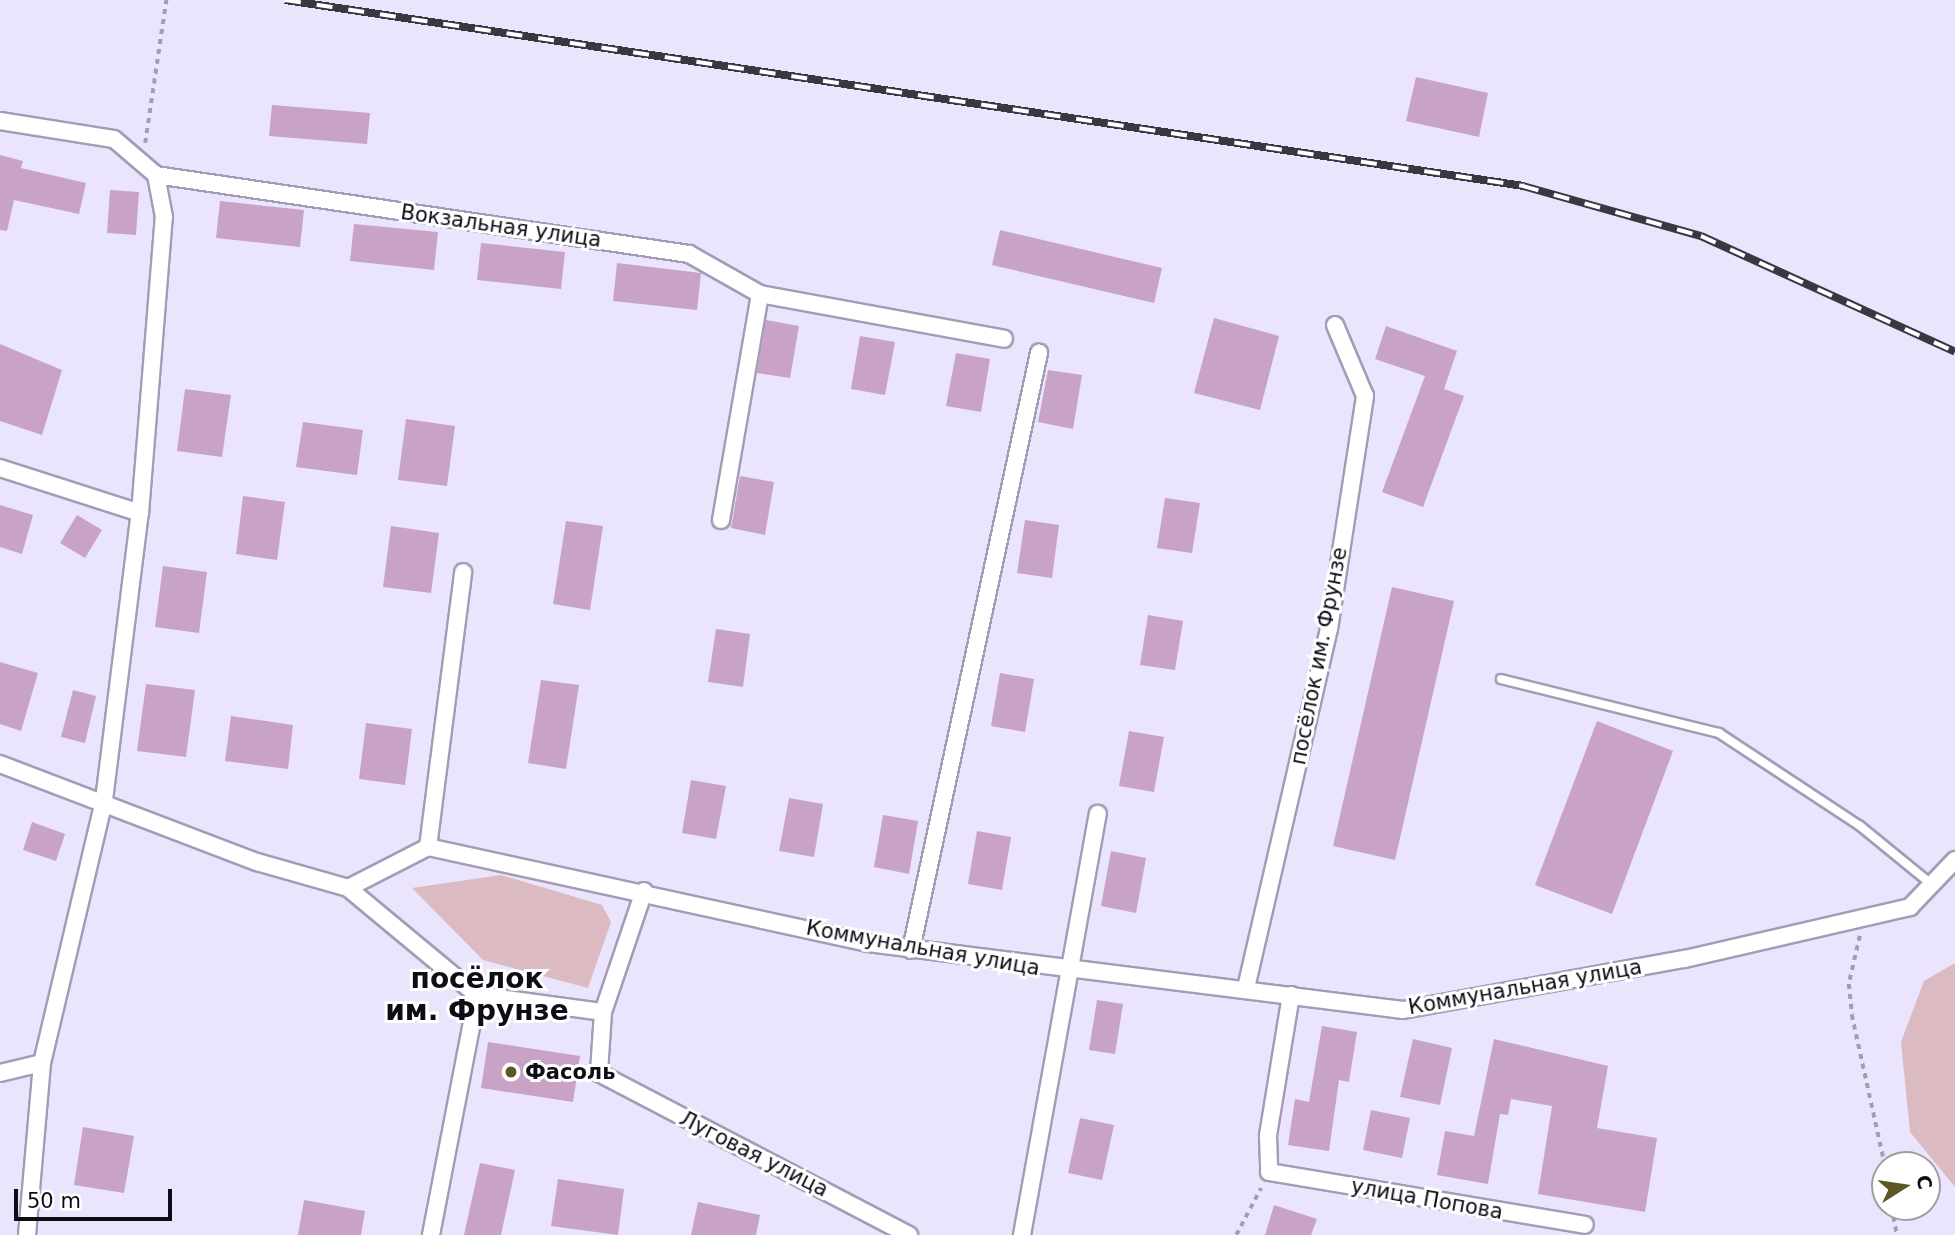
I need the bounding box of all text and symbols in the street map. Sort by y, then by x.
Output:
street label: Вокзальная улица [399,199,603,253]
street label: посёлок им. Фрунзе [1286,545,1352,767]
street label: Коммунальная улица [804,915,1042,981]
street label: Коммунальная улица [1406,954,1644,1020]
district label: посёлок им. Фрунзе [385,962,569,1028]
place label: Фасоль [525,1059,616,1085]
marker: Фасоль [503,1064,519,1080]
street label: Луговая улица [676,1106,832,1202]
north arrow [1871,1151,1941,1221]
street label: улица Попова [1349,1173,1505,1225]
text: С [1912,1173,1937,1191]
scale bar [18,1176,175,1220]
text: 50 m [27,1189,81,1213]

